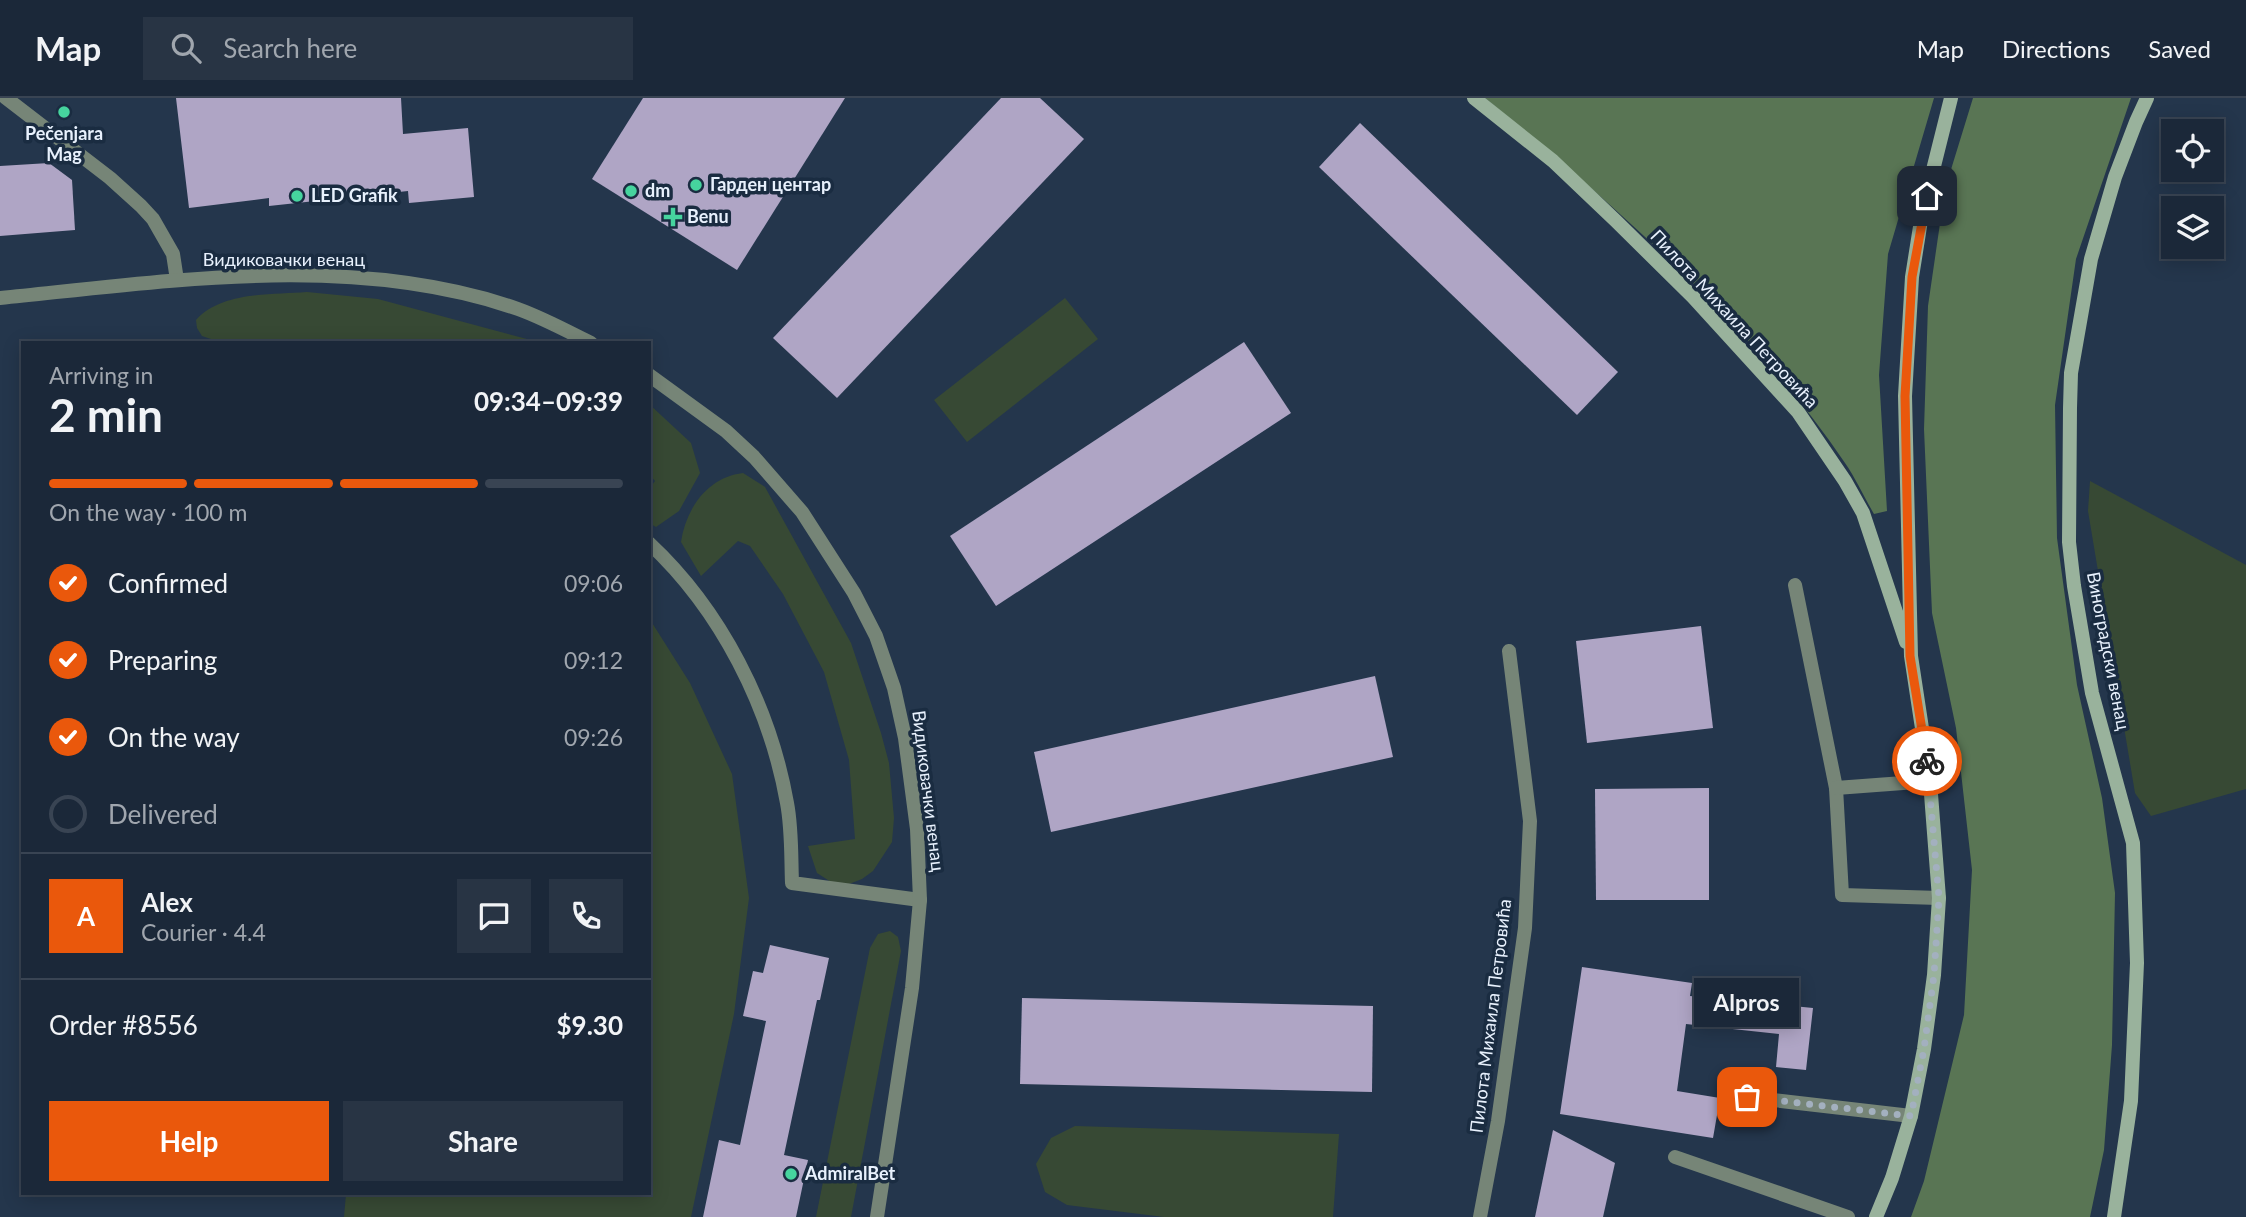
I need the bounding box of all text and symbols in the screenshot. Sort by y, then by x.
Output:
search box [143,17,633,80]
text: Map [35,28,101,68]
icon: search [167,29,205,67]
text: Search here [223,32,357,64]
text: Map [1917,34,1964,63]
text: Directions [2002,34,2110,63]
text: Saved [2148,34,2211,63]
marker: Pečenjara Mag [56,104,72,120]
map controls [2161,119,2224,259]
button: locate [2161,119,2224,182]
place label: Pečenjara Mag [25,122,103,165]
pin [1897,166,1957,226]
place label: Гарден центар [710,173,831,195]
marker: Гарден центар [688,177,704,193]
icon: home [1908,177,1946,215]
place label: dm [645,179,670,201]
marker: dm [623,183,639,199]
place label: LED Grafik [311,184,398,206]
marker: LED Grafik [289,188,305,204]
button: layers [2161,196,2224,259]
place label: Benu [687,205,729,227]
marker: Benu [665,209,681,225]
street label: Пилота Михаила Петровића [1646,225,1823,412]
street label: Видиковачки венац [203,248,365,270]
text: Arriving in [49,361,153,389]
text: 09:34–09:39 [474,385,623,417]
text: 2 min [49,387,163,442]
text: On the way · 100 m [49,498,248,526]
icon: check [49,564,87,602]
text: Confirmed [108,567,228,599]
text: 09:06 [564,569,623,597]
street label: Виноградски венац [2083,570,2135,732]
icon: check [49,641,87,679]
text: Preparing [108,644,217,676]
text: 09:12 [564,646,623,674]
street label: Видиковачки венац [908,709,950,873]
icon: check [49,718,87,756]
text: On the way [108,721,240,753]
text: 09:26 [564,723,623,751]
courier [1892,726,1962,796]
icon: bike [1908,742,1946,780]
text: Delivered [108,798,218,830]
button: chat [457,879,531,953]
button: phone [549,879,623,953]
text: Alex [141,886,193,918]
street label: Пилота Михаила Петровића [1465,898,1515,1134]
text: A [77,900,95,932]
text: Courier · 4.4 [141,918,266,946]
callout: Alpros [1694,978,1800,1027]
text: Alpros [1713,988,1780,1016]
text: Order #8556 [49,1009,198,1041]
text: $9.30 [557,1009,623,1041]
pin [1717,1067,1777,1127]
icon: bag [1728,1078,1766,1116]
button: Help [49,1101,329,1181]
button: Share [343,1101,623,1181]
place label: AdmiralBet [804,1162,895,1184]
marker: AdmiralBet [783,1166,799,1182]

